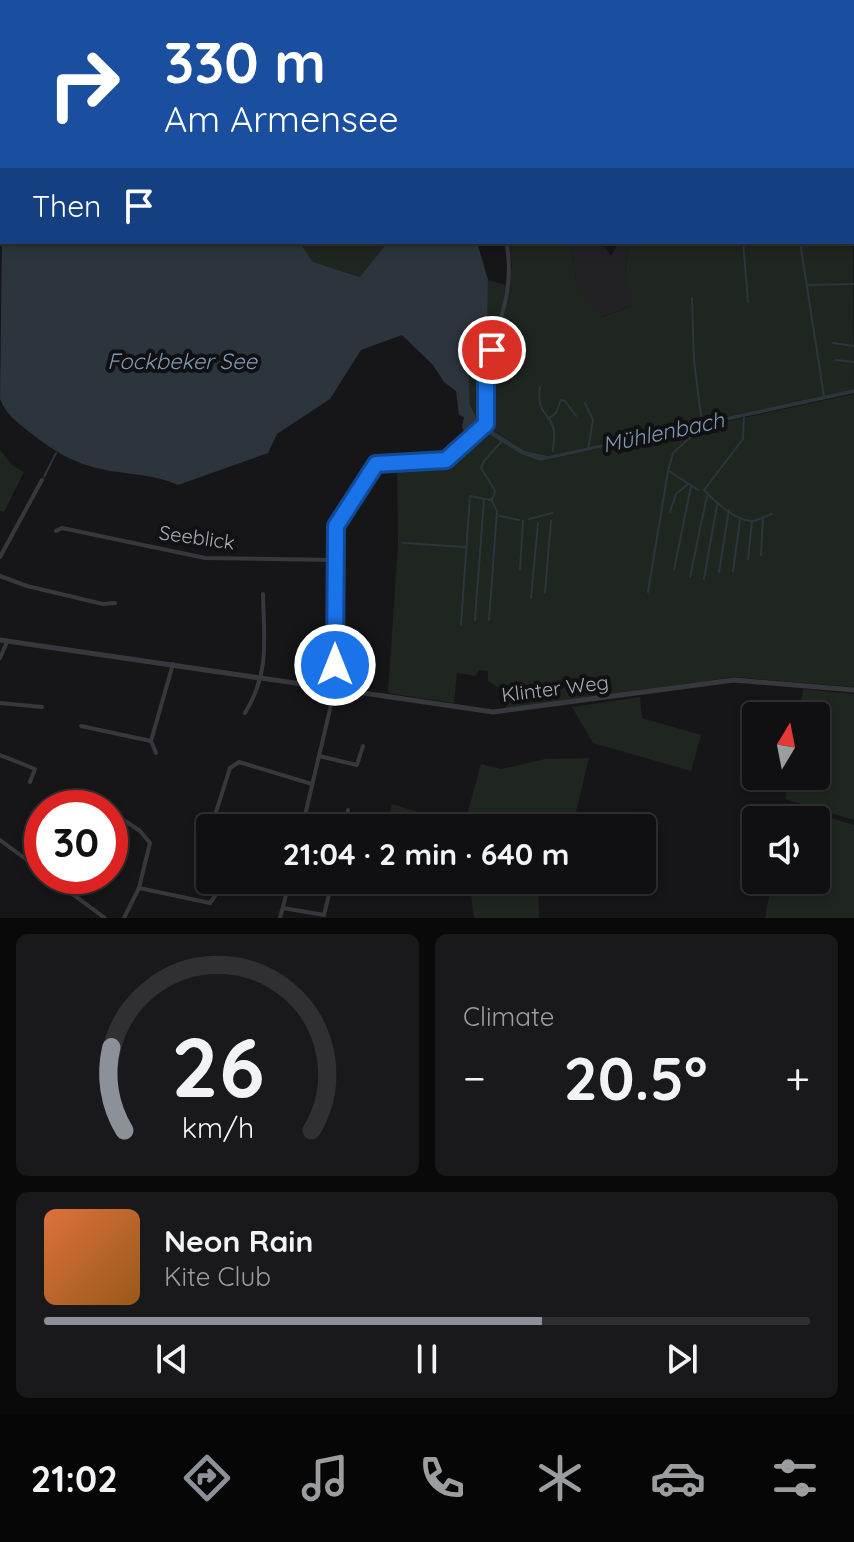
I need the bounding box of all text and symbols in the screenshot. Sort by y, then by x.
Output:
text: 330 m [164,27,326,97]
icon: right [32,32,136,136]
text: Am Armensee [164,96,399,141]
icon: arrive [117,184,161,228]
text: Then [32,187,101,225]
pin [458,316,526,384]
icon: arrive [470,328,514,372]
water label: Fockbeker See [107,347,258,375]
water label: Mühlenbach [600,405,727,459]
street label: Seeblick [158,519,236,555]
position arrow [293,623,377,707]
street label: Klinter Weg [500,669,610,707]
north arrow [742,702,830,790]
map controls [742,702,830,894]
speed limit sign: 30 [24,790,128,894]
button: sound [742,806,830,894]
text: 21:04 · 2 min · 640 m [283,835,569,873]
text: Climate [463,1000,554,1033]
text: 26 [171,1014,264,1118]
text: 20.5° [564,1040,708,1115]
text: − [463,1050,486,1105]
text: + [785,1050,810,1105]
text: km/h [181,1109,254,1145]
text: Neon Rain [164,1222,313,1260]
text: Kite Club [164,1260,271,1293]
icon: previous [150,1337,194,1381]
icon: pause [405,1337,449,1381]
icon: next [660,1337,704,1381]
icon: directions [179,1450,235,1506]
icon: music [297,1450,353,1506]
icon: phone [414,1450,470,1506]
icon: climate [532,1450,588,1506]
icon: car [650,1450,706,1506]
icon: filters [767,1450,823,1506]
text: 21:02 [31,1456,118,1501]

